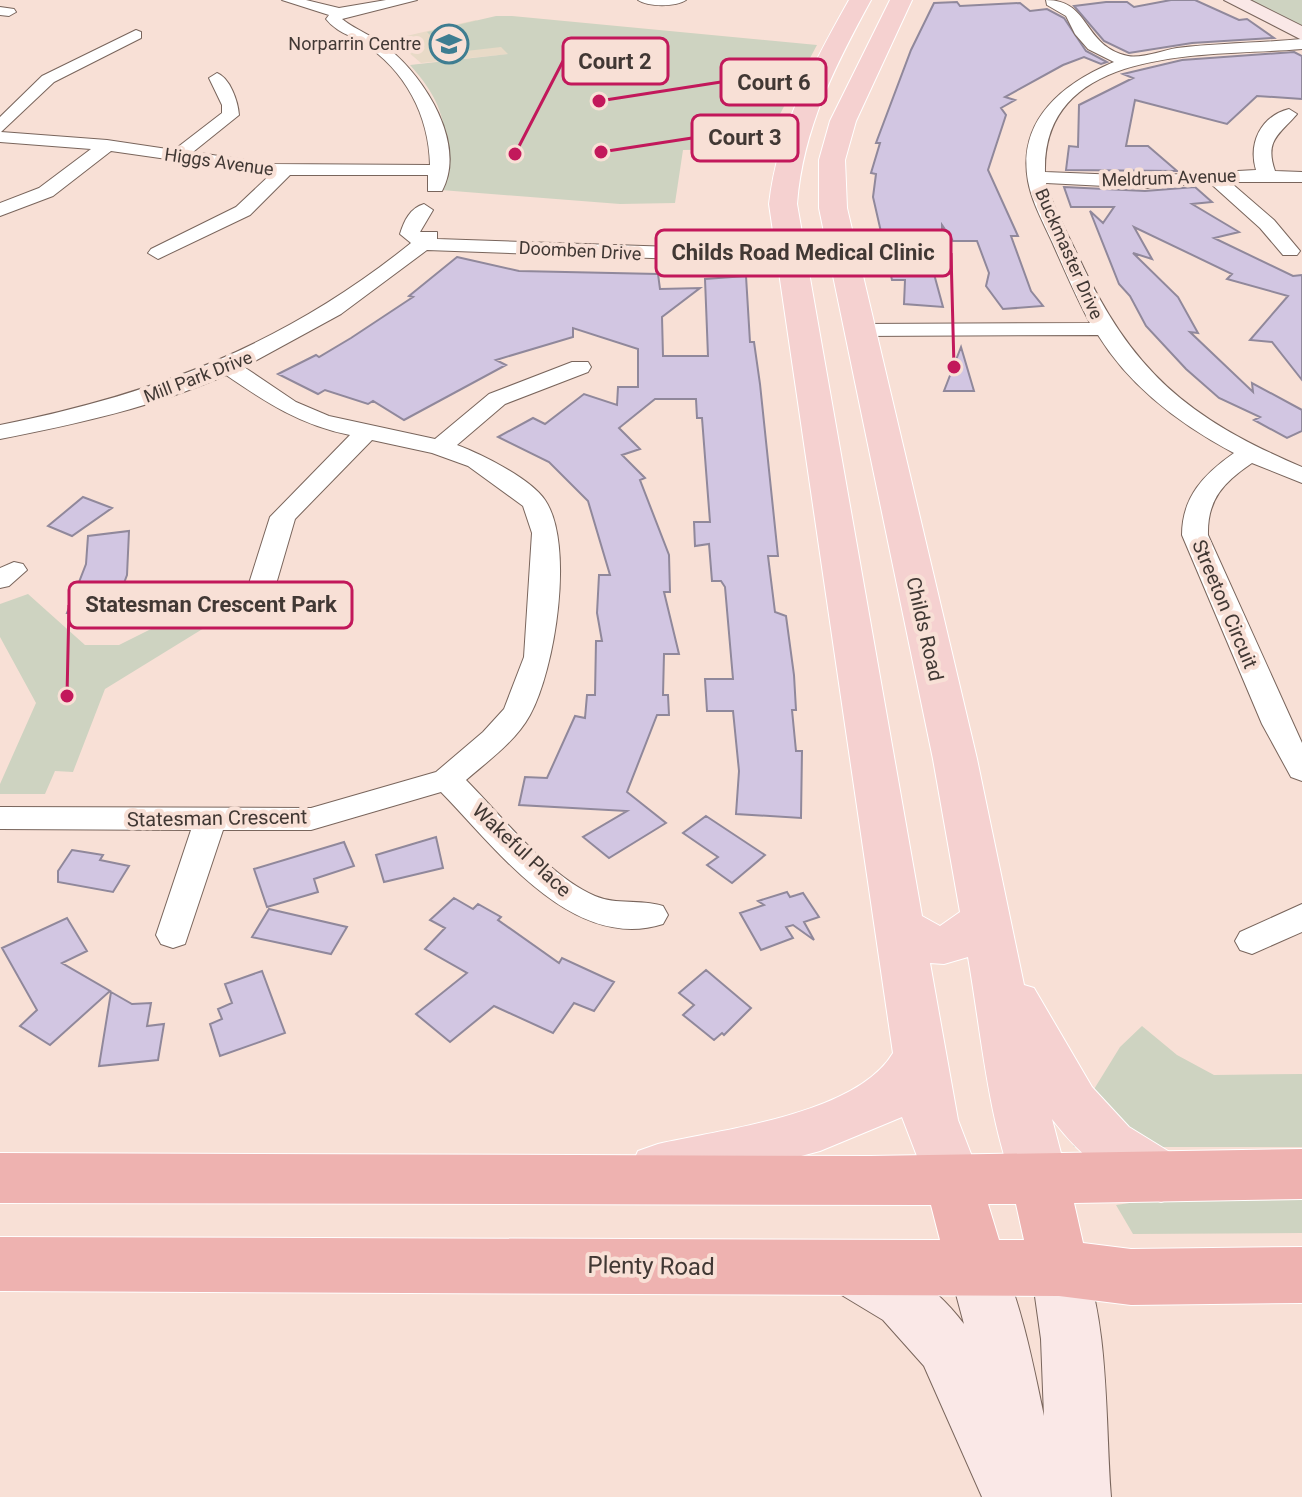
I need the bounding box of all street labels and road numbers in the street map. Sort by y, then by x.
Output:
street label: Higgs Avenue [163,143,275,180]
street label: Meldrum Avenue [1101,165,1237,190]
street label: Buckmaster Drive [1031,185,1108,322]
street label: Doomben Drive [518,237,642,264]
street label: Mill Park Drive [141,346,255,407]
street label: Streeton Circuit [1187,536,1263,672]
street label: Childs Road [901,575,949,683]
street label: Wakeful Place [468,798,576,902]
street label: Statesman Crescent [127,804,307,832]
street label: Plenty Road [587,1251,715,1281]

